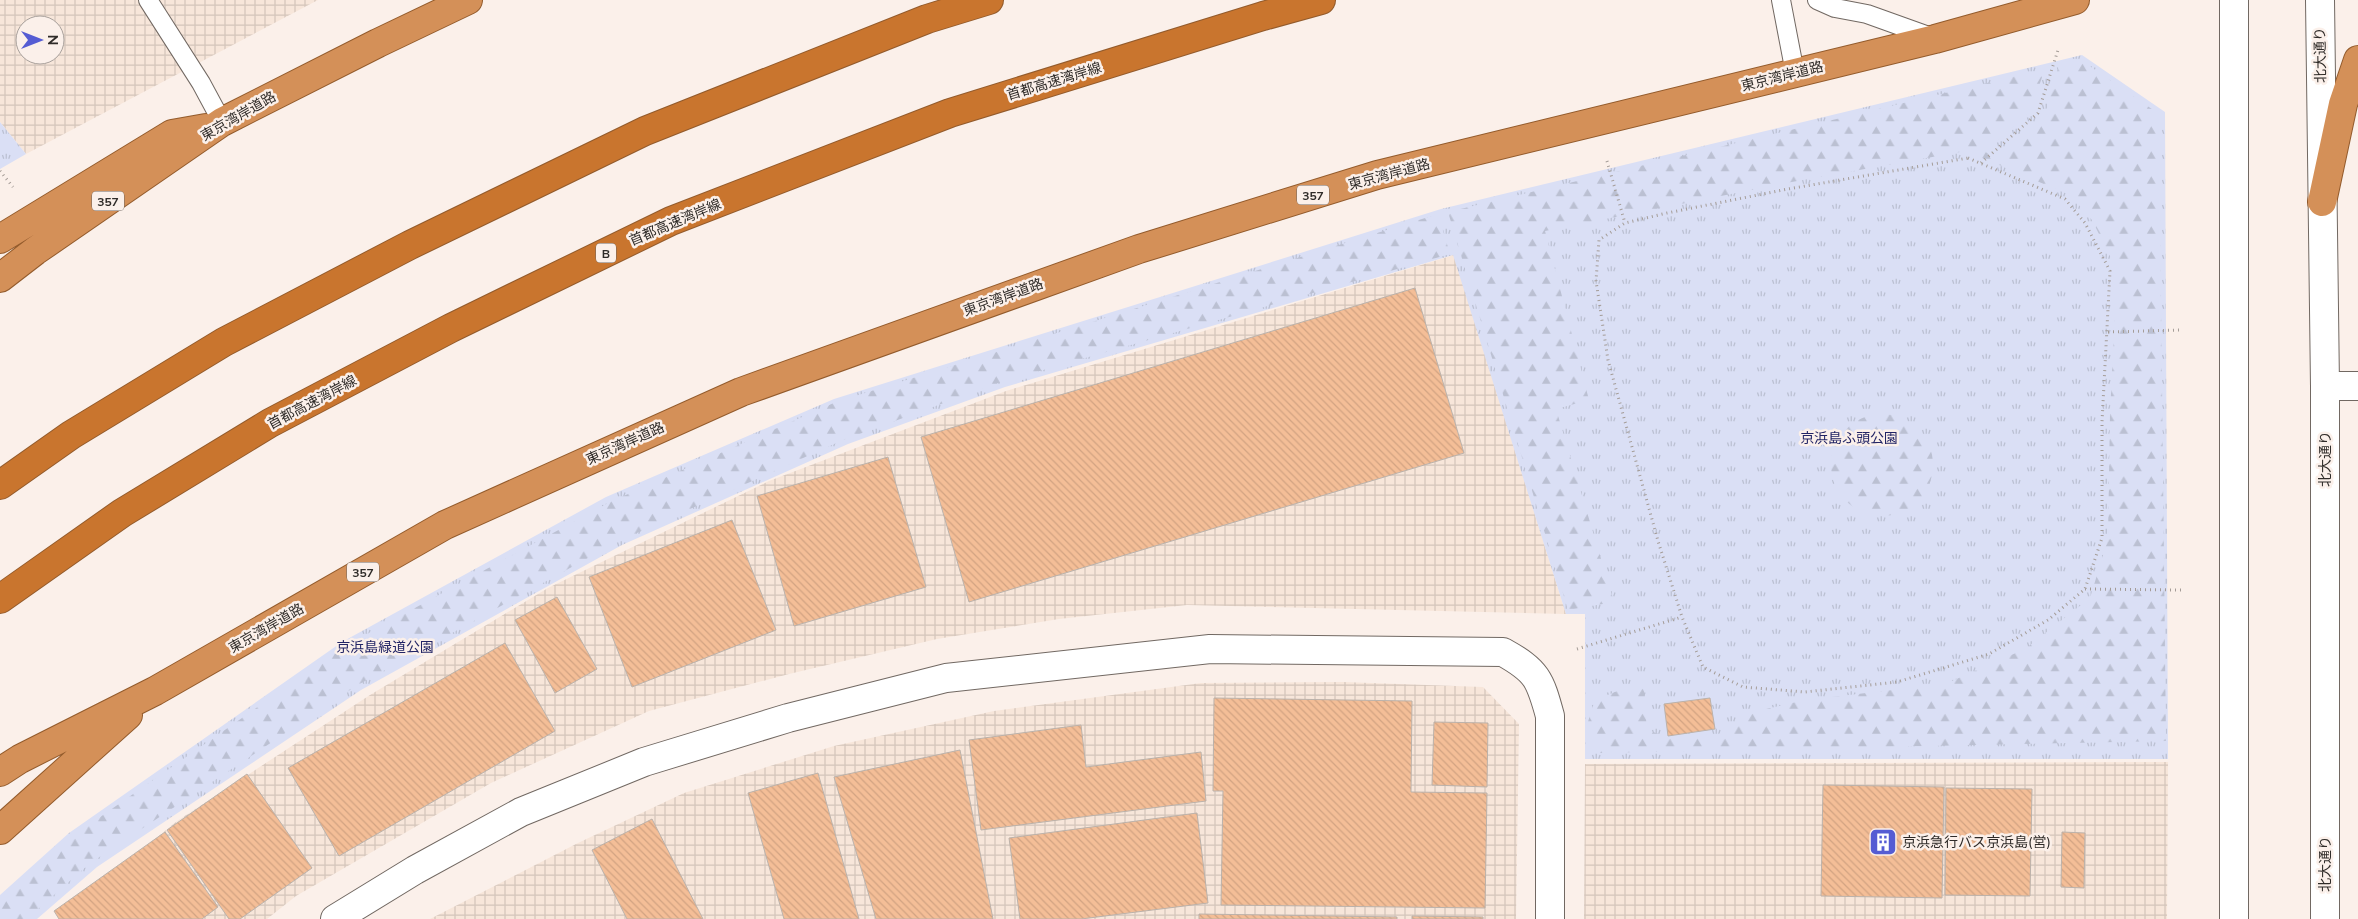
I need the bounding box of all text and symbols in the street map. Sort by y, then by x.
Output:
north arrow [15,15,65,65]
street label: 北大通り [2311,27,2329,83]
text: N [44,35,62,45]
street label: 東京湾岸道路 [1739,57,1825,95]
street label: 首都高速湾岸線 [1005,58,1103,104]
street label: 東京湾岸道路 [197,87,279,145]
street label: 東京湾岸道路 [1346,154,1432,194]
road number: 357 [1297,186,1329,204]
road number: 357 [92,192,124,210]
street label: 首都高速湾岸線 [626,195,724,249]
road number: B [596,244,616,262]
street label: 東京湾岸道路 [960,274,1046,320]
street label: 首都高速湾岸線 [265,371,359,433]
street label: 東京湾岸道路 [583,418,667,468]
park label: 京浜島ふ頭公園 [1800,429,1898,447]
street label: 北大通り [2316,431,2334,487]
road number: 357 [347,562,379,582]
street label: 東京湾岸道路 [225,599,307,657]
park label: 京浜島緑道公園 [336,638,434,656]
building icon: 京浜急行バス京浜島(営) [1868,827,1898,857]
place label: 京浜急行バス京浜島(営) [1902,833,2051,851]
street label: 北大通り [2316,836,2334,892]

